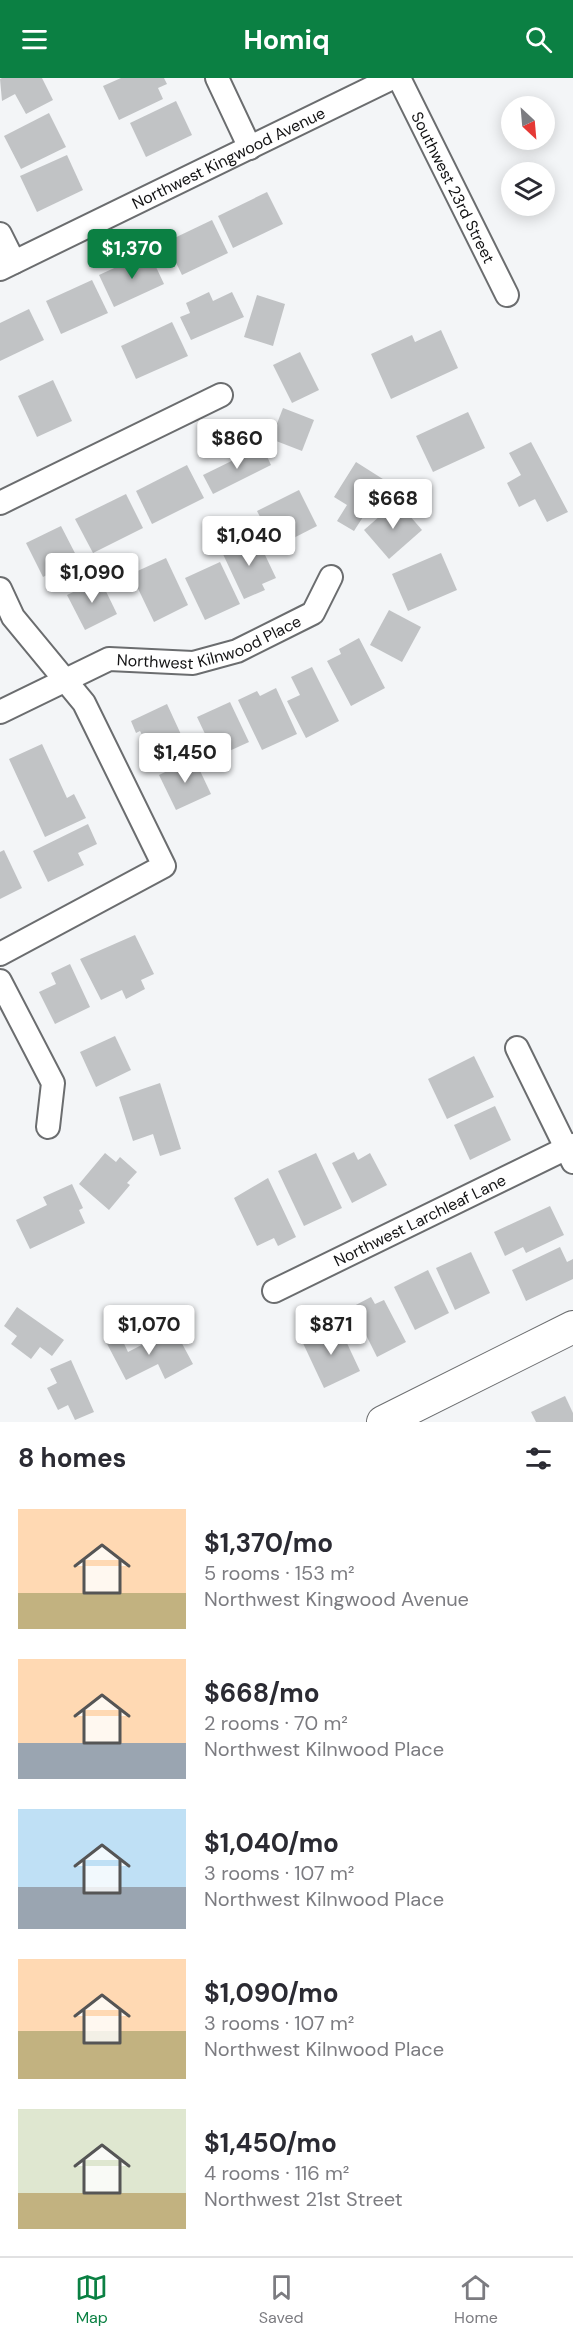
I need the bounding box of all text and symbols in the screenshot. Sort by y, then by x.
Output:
text: Homiq [243,22,330,57]
icon: menu [18,23,51,56]
icon: search [522,23,555,56]
north arrow [501,96,555,150]
map controls [501,96,555,216]
street label: Northwest Kingwood Avenue [128,102,328,214]
street label: Southwest 23rd Street [407,108,500,267]
button: layers [501,162,555,216]
pin: $1,370 [83,229,181,280]
text: $1,370 [102,235,162,261]
pin: $860 [201,419,273,470]
text: $860 [211,425,263,451]
pin: $668 [357,479,429,530]
text: $668 [368,485,418,511]
pin: $1,040 [200,516,298,567]
text: $1,040 [216,522,282,548]
pin: $1,090 [43,553,141,604]
text: $1,090 [59,559,125,585]
street label: Northwest Kilnwood Place [116,610,304,674]
pin: $1,450 [136,733,234,784]
text: $1,450 [153,739,217,765]
street label: Northwest Larchleaf Lane [330,1169,509,1271]
pin: $1,070 [100,1305,198,1356]
pin: $871 [295,1305,367,1356]
text: $1,070 [118,1311,180,1337]
text: $871 [310,1311,352,1337]
text: 8 homes [18,1441,126,1475]
icon: filters [522,1442,555,1475]
text: $1,370/mo [204,1526,333,1560]
icon: home [66,1533,138,1605]
text: 5 rooms · 153 m² [204,1560,355,1586]
text: Northwest Kingwood Avenue [204,1586,469,1612]
text: $668/mo [204,1676,320,1710]
icon: home [66,1683,138,1755]
text: 2 rooms · 70 m² [204,1710,348,1736]
text: Northwest Kilnwood Place [204,1736,444,1762]
text: $1,040/mo [204,1826,339,1860]
icon: home [66,1833,138,1905]
text: 3 rooms · 107 m² [204,1860,354,1886]
text: Northwest Kilnwood Place [204,1886,444,1912]
text: $1,090/mo [204,1976,339,2010]
icon: home [66,1983,138,2055]
text: 3 rooms · 107 m² [204,2010,354,2036]
text: Northwest Kilnwood Place [204,2036,444,2062]
text: $1,450/mo [204,2126,337,2160]
icon: home [66,2133,138,2205]
text: 4 rooms · 116 m² [204,2160,349,2186]
text: Northwest 21st Street [204,2186,403,2212]
tab: Map [75,2271,108,2328]
tab: Saved [259,2271,304,2328]
tab: Home [454,2271,498,2328]

